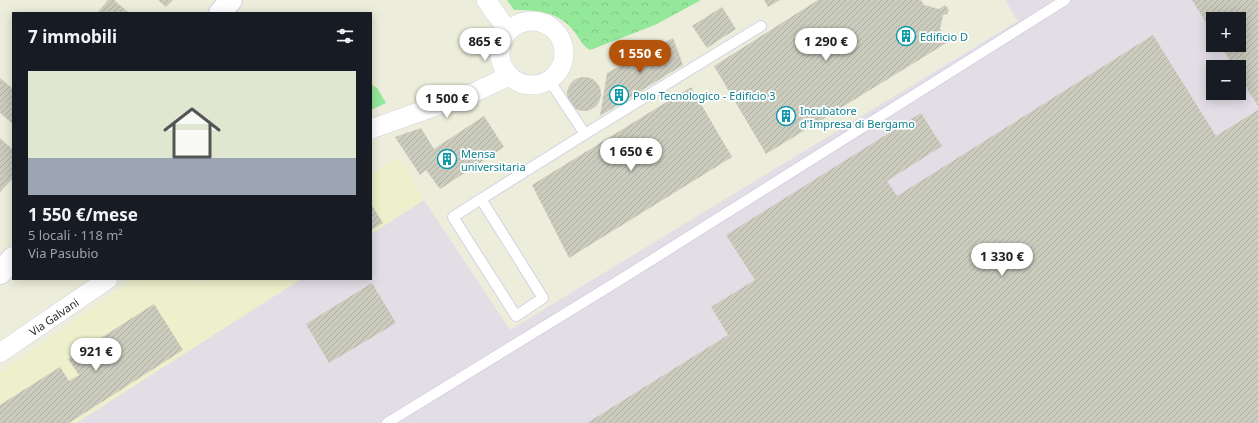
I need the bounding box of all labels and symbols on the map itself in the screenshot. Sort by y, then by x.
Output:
building icon: Edificio D [895,25,917,47]
pin: 865 € [457,28,513,62]
pin: 1 290 € [789,28,863,62]
place label: Edificio D [920,29,968,44]
pin: 1 550 € [603,40,677,74]
building icon: Polo Tecnologico - Edificio 3 [608,84,630,106]
pin: 1 500 € [410,85,484,119]
place label: Polo Tecnologico - Edificio 3 [633,88,776,103]
place label: Incubatore d'Impresa di Bergamo [800,103,915,131]
building icon: Incubatore d'Impresa di Bergamo [775,105,797,127]
pin: 1 650 € [594,138,668,172]
place label: Mensa universitaria [461,146,526,174]
building icon: Mensa universitaria [436,148,458,170]
pin: 1 330 € [965,243,1039,277]
street label: Via Galvani [26,294,81,339]
pin: 921 € [68,338,124,372]

